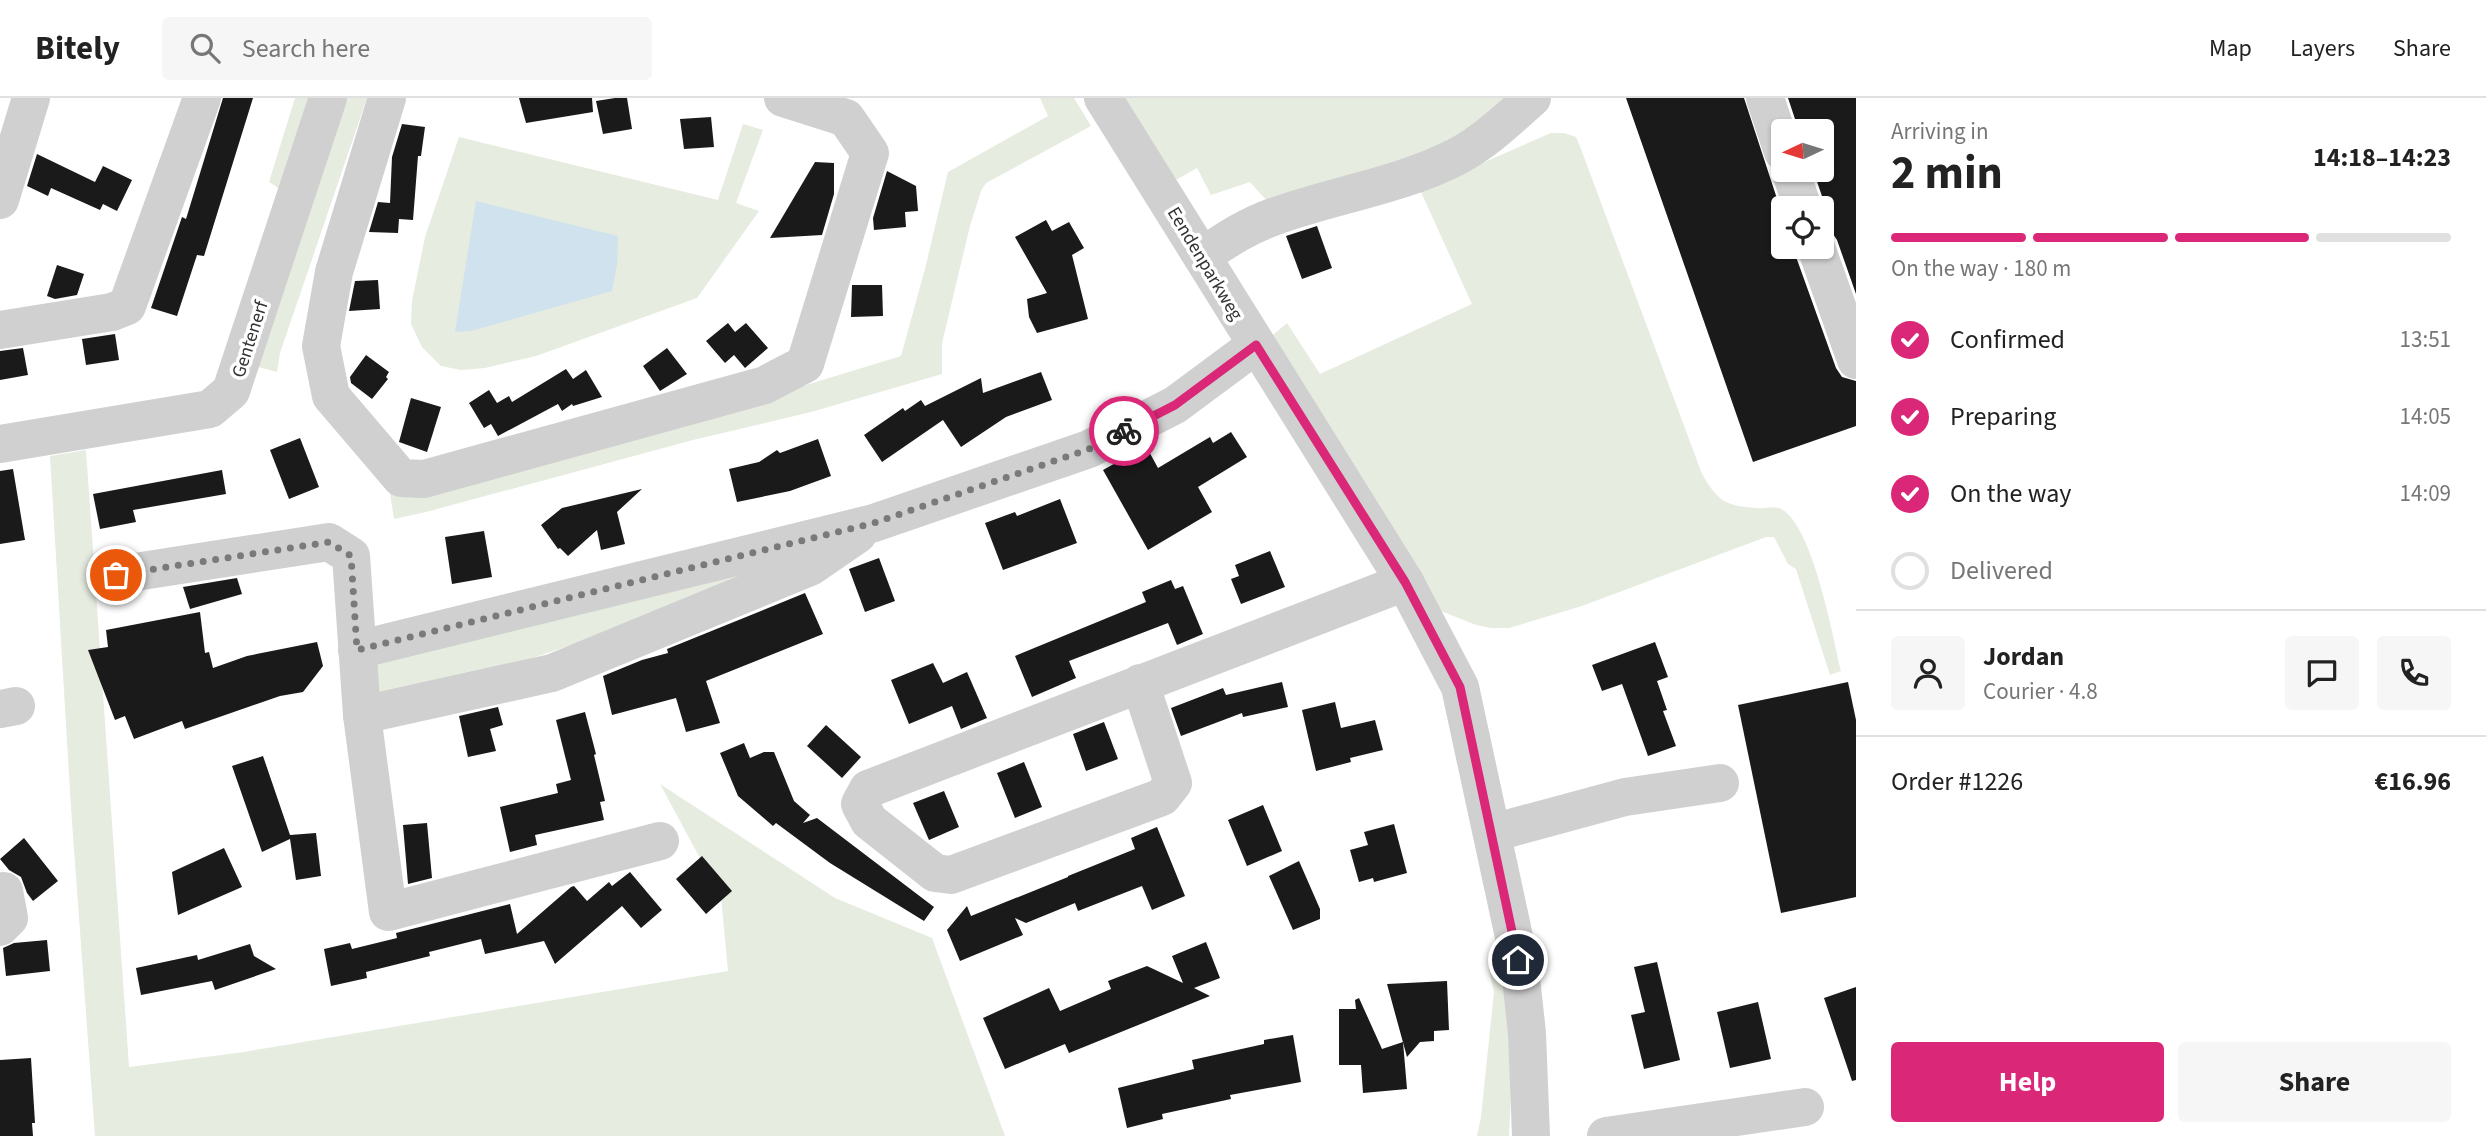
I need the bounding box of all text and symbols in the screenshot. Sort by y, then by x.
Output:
search box [162,17,652,80]
text: Bitely [35,25,120,72]
icon: search [186,29,224,67]
text: Search here [242,30,370,67]
text: Map [2209,31,2252,66]
text: Layers [2290,31,2355,66]
text: Share [2393,31,2451,66]
text: Arriving in [1891,115,1989,148]
north arrow [1771,119,1834,182]
map controls [1771,119,1834,259]
text: 14:18–14:23 [2313,139,2451,176]
text: 2 min [1891,141,2003,206]
button: locate [1771,196,1834,259]
street label: Eendenparkweg [1160,202,1250,326]
text: On the way · 180 m [1891,252,2071,285]
street label: Gentenerf [225,296,276,381]
icon: check [1891,321,1929,359]
text: Confirmed [1950,321,2065,358]
text: 13:51 [2400,323,2451,356]
courier [1089,396,1159,466]
icon: check [1891,398,1929,436]
text: Preparing [1950,398,2056,435]
text: 14:05 [2400,400,2451,433]
icon: bike [1105,412,1143,450]
icon: check [1891,475,1929,513]
text: On the way [1950,475,2071,512]
text: 14:09 [2400,477,2451,510]
pin [86,545,146,605]
text: Delivered [1950,552,2053,589]
icon: bag [97,556,135,594]
button: person [1891,636,1965,710]
button: chat [2285,636,2359,710]
button: phone [2377,636,2451,710]
text: Jordan [1983,638,2064,675]
text: Courier · 4.8 [1983,675,2098,708]
text: Order #1226 [1891,763,2023,800]
text: €16.96 [2375,763,2451,800]
pin [1488,930,1548,990]
icon: home [1499,941,1537,979]
button: Help [1891,1042,2164,1122]
button: Share [2178,1042,2451,1122]

